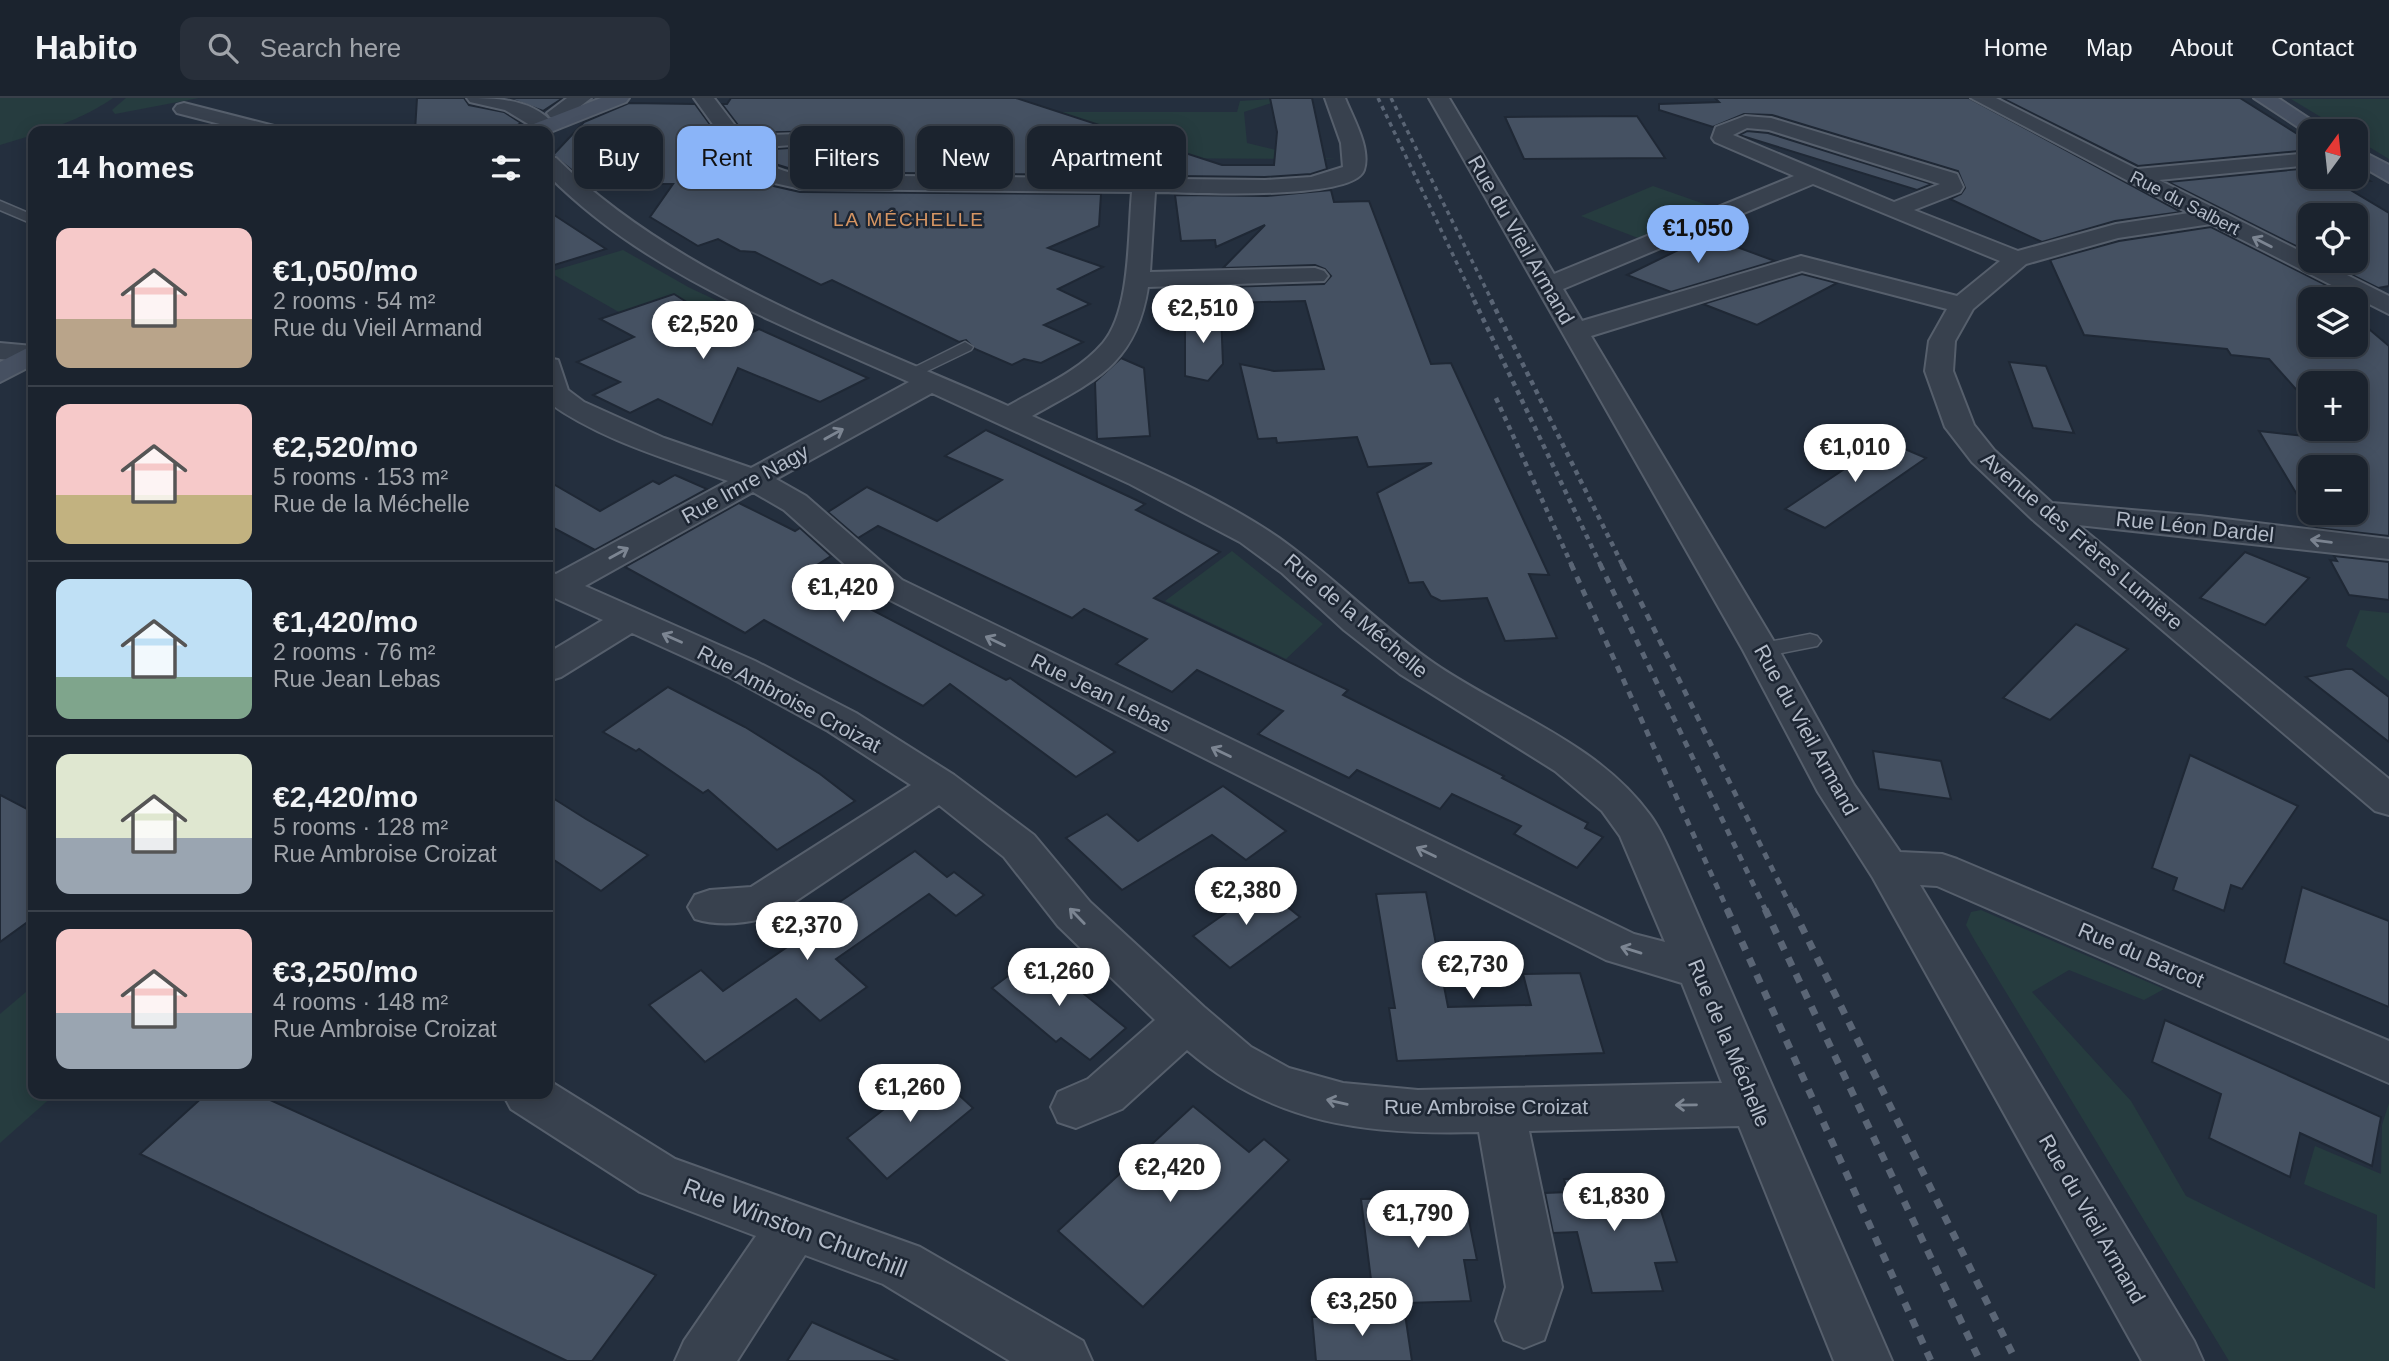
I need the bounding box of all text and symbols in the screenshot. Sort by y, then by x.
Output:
search box [180,17,670,80]
text: Habito [35,29,138,66]
icon: search [204,29,242,67]
text: Search here [260,33,401,63]
text: Home [1984,34,2048,61]
text: Map [2086,34,2133,61]
text: About [2171,34,2233,61]
text: Contact [2271,34,2354,61]
north arrow [2298,119,2368,189]
map controls [2298,119,2368,525]
chip: Buy [574,126,663,189]
chip: Rent [677,126,776,189]
chip: Filters [790,126,903,189]
chip: New [917,126,1013,189]
chip: Apartment [1027,126,1186,189]
icon: filters [487,149,525,187]
text: 14 homes [56,151,194,184]
street label: Rue du Vieil Armand [1464,151,1579,328]
street label: Rue du Salbert [2127,167,2243,239]
button: locate [2298,203,2368,273]
pin: €1,050 [1641,206,1755,265]
district label: LA MÉCHELLE [833,209,985,230]
text: €1,050 [1663,215,1733,241]
one-way arrow [2253,235,2273,249]
text: €1,050/mo [273,254,418,287]
icon: home [112,256,196,340]
pin: €2,510 [1146,286,1260,345]
button: layers [2298,287,2368,357]
text: 2 rooms · 54 m² [273,288,435,314]
text: €2,510 [1168,295,1238,321]
pin: €2,520 [646,302,760,361]
text: €2,520 [668,311,738,337]
text: Rue du Vieil Armand [273,315,482,341]
button: + [2298,371,2368,441]
pin: €1,010 [1798,424,1912,484]
one-way arrow [823,427,844,440]
text: €2,520/mo [273,430,418,463]
icon: home [112,432,196,516]
text: €1,010 [1820,434,1890,460]
street label: Rue Imre Nagy [677,439,813,528]
street label: Avenue des Frères Lumière [1977,447,2188,634]
button: − [2298,455,2368,525]
text: 5 rooms · 153 m² [273,464,448,490]
text: Rue de la Méchelle [273,491,470,517]
street label: Rue Léon Dardel [2115,507,2275,546]
one-way arrow [2310,534,2333,547]
one-way arrow [608,546,629,559]
street label: Rue de la Méchelle [1280,549,1433,682]
pin: €1,420 [786,564,900,624]
text: €1,420 [808,574,878,600]
text: €1,420/mo [273,605,418,638]
icon: home [112,607,196,691]
one-way arrow [662,631,683,644]
one-way arrow [985,634,1006,648]
text: 2 rooms · 76 m² [273,639,435,665]
street label: Rue Ambroise Croizat [694,640,885,757]
street label: Rue du Vieil Armand [1750,641,1863,819]
street label: Rue Jean Lebas [1027,649,1175,736]
text: Rue Jean Lebas [273,666,441,692]
one-way arrow [1211,745,1232,758]
text: €2,420/mo [273,780,418,813]
icon: home [112,782,196,866]
text: 5 rooms · 128 m² [273,814,448,840]
text: Rue Ambroise Croizat [273,841,497,867]
one-way arrow [1416,844,1437,858]
pin: €2,380 [1189,868,1303,927]
text: €2,380 [1211,877,1281,903]
pin: €2,370 [750,902,864,962]
one-way arrow [1068,908,1085,925]
text: €2,370 [772,912,842,938]
street label: Rue du Barcot [2075,918,2208,991]
pin: €2,730 [1416,942,1530,1001]
one-way arrow [1620,942,1642,955]
pin: €1,260 [1002,948,1116,1008]
text: €2,730 [1438,951,1508,977]
text: €3,250/mo [273,955,418,988]
street label: Rue de la Méchelle [1684,956,1775,1130]
icon: home [112,957,196,1041]
text: €1,260 [1024,958,1094,984]
text: 4 rooms · 148 m² [273,989,448,1015]
text: Rue Ambroise Croizat [273,1016,497,1042]
pin: €1,260 [853,1065,967,1124]
text: €1,260 [875,1074,945,1100]
one-way arrow [1326,1095,1349,1108]
street label: Rue Ambroise Croizat [1384,1095,1588,1118]
one-way arrow [1675,1099,1698,1112]
street label: Rue du Vieil Armand [2035,1130,2150,1307]
pin: €2,420 [1113,1144,1227,1204]
text: €2,420 [1135,1154,1205,1180]
street label: Rue Winston Churchill [680,1172,911,1283]
pin: €1,830 [1557,1174,1671,1233]
text: €1,830 [1579,1183,1649,1209]
pin: €1,790 [1361,1190,1475,1250]
text: €1,790 [1383,1200,1453,1226]
pin: €3,250 [1305,1278,1419,1338]
text: €3,250 [1327,1288,1397,1314]

